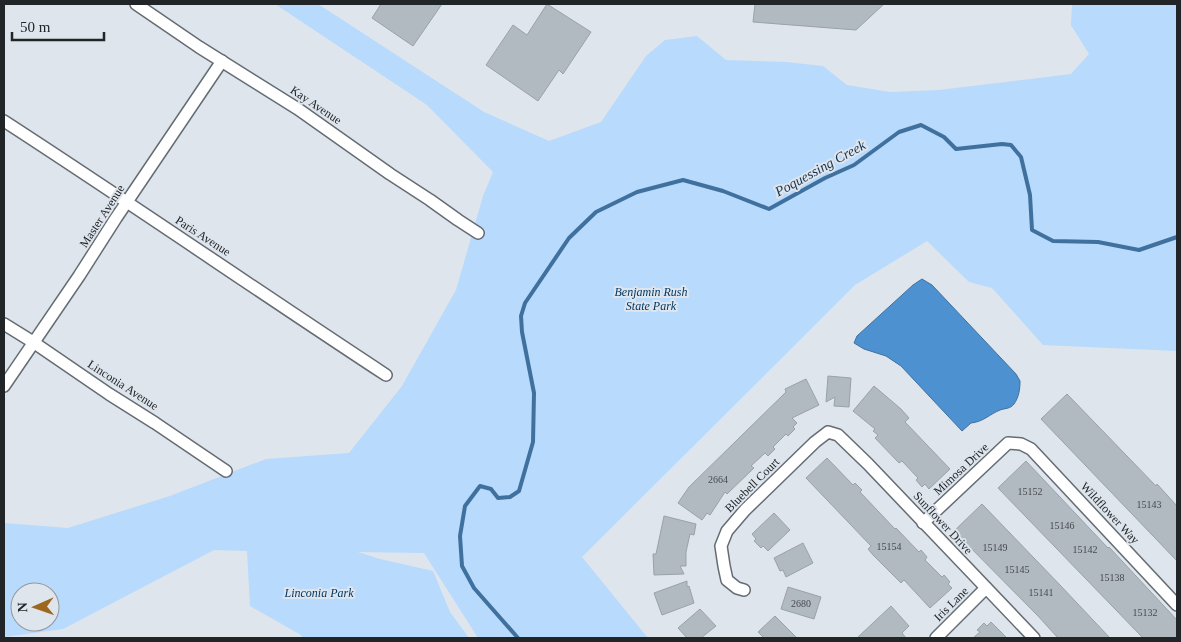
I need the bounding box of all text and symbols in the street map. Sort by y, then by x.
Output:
scale bar [12,10,105,42]
text: 50 m [20,19,51,35]
street label: Kay Avenue [288,83,344,127]
water label: Poquessing Creek [772,137,869,200]
street label: Master Avenue [76,182,128,250]
street label: Paris Avenue [173,213,233,259]
park label: Benjamin Rush State Park [615,285,688,313]
street label: Linconia Avenue [85,357,161,413]
street label: Mimosa Drive [931,440,991,498]
street label: Bluebell Court [722,454,783,515]
house number: 2664 [708,474,728,485]
street label: Wildflower Way [1078,479,1142,547]
house number: 15152 [1018,486,1043,497]
street label: Sunflower Drive [910,489,976,557]
house number: 15143 [1137,499,1162,510]
house number: 15146 [1050,520,1075,531]
house number: 15154 [877,541,902,552]
house number: 15149 [983,542,1008,553]
house number: 15142 [1073,544,1098,555]
house number: 15145 [1005,564,1030,575]
house number: 15138 [1100,572,1125,583]
north arrow [10,582,60,632]
street label: Iris Lane [931,584,971,624]
park label: Linconia Park [284,586,354,600]
house number: 15141 [1029,587,1054,598]
house number: 2680 [791,598,811,609]
text: N [15,602,30,613]
house number: 15132 [1133,607,1158,618]

